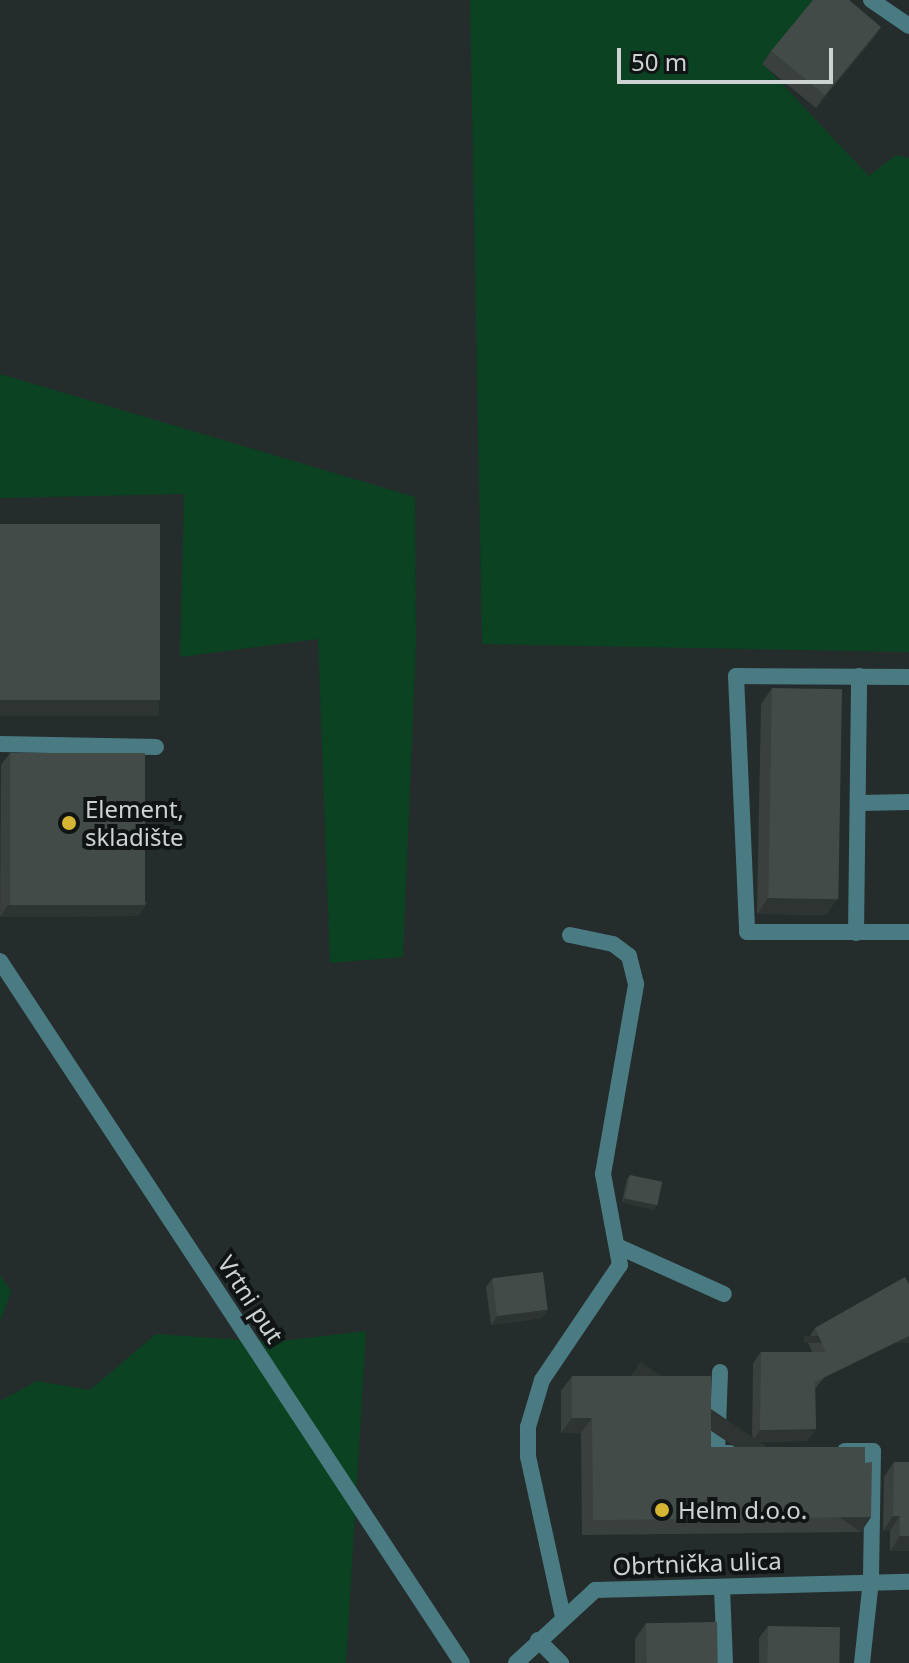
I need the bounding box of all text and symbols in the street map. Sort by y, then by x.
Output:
scale bar [621,32,837,82]
text: 50 m [631,45,687,78]
place label: Element, skladište [85,795,184,851]
marker: Element, skladište [60,814,78,832]
street label: Vrtni put [212,1250,290,1348]
place label: Helm d.o.o. [678,1496,807,1524]
marker: Helm d.o.o. [653,1501,671,1519]
street label: Obrtnička ulica [612,1546,782,1580]

